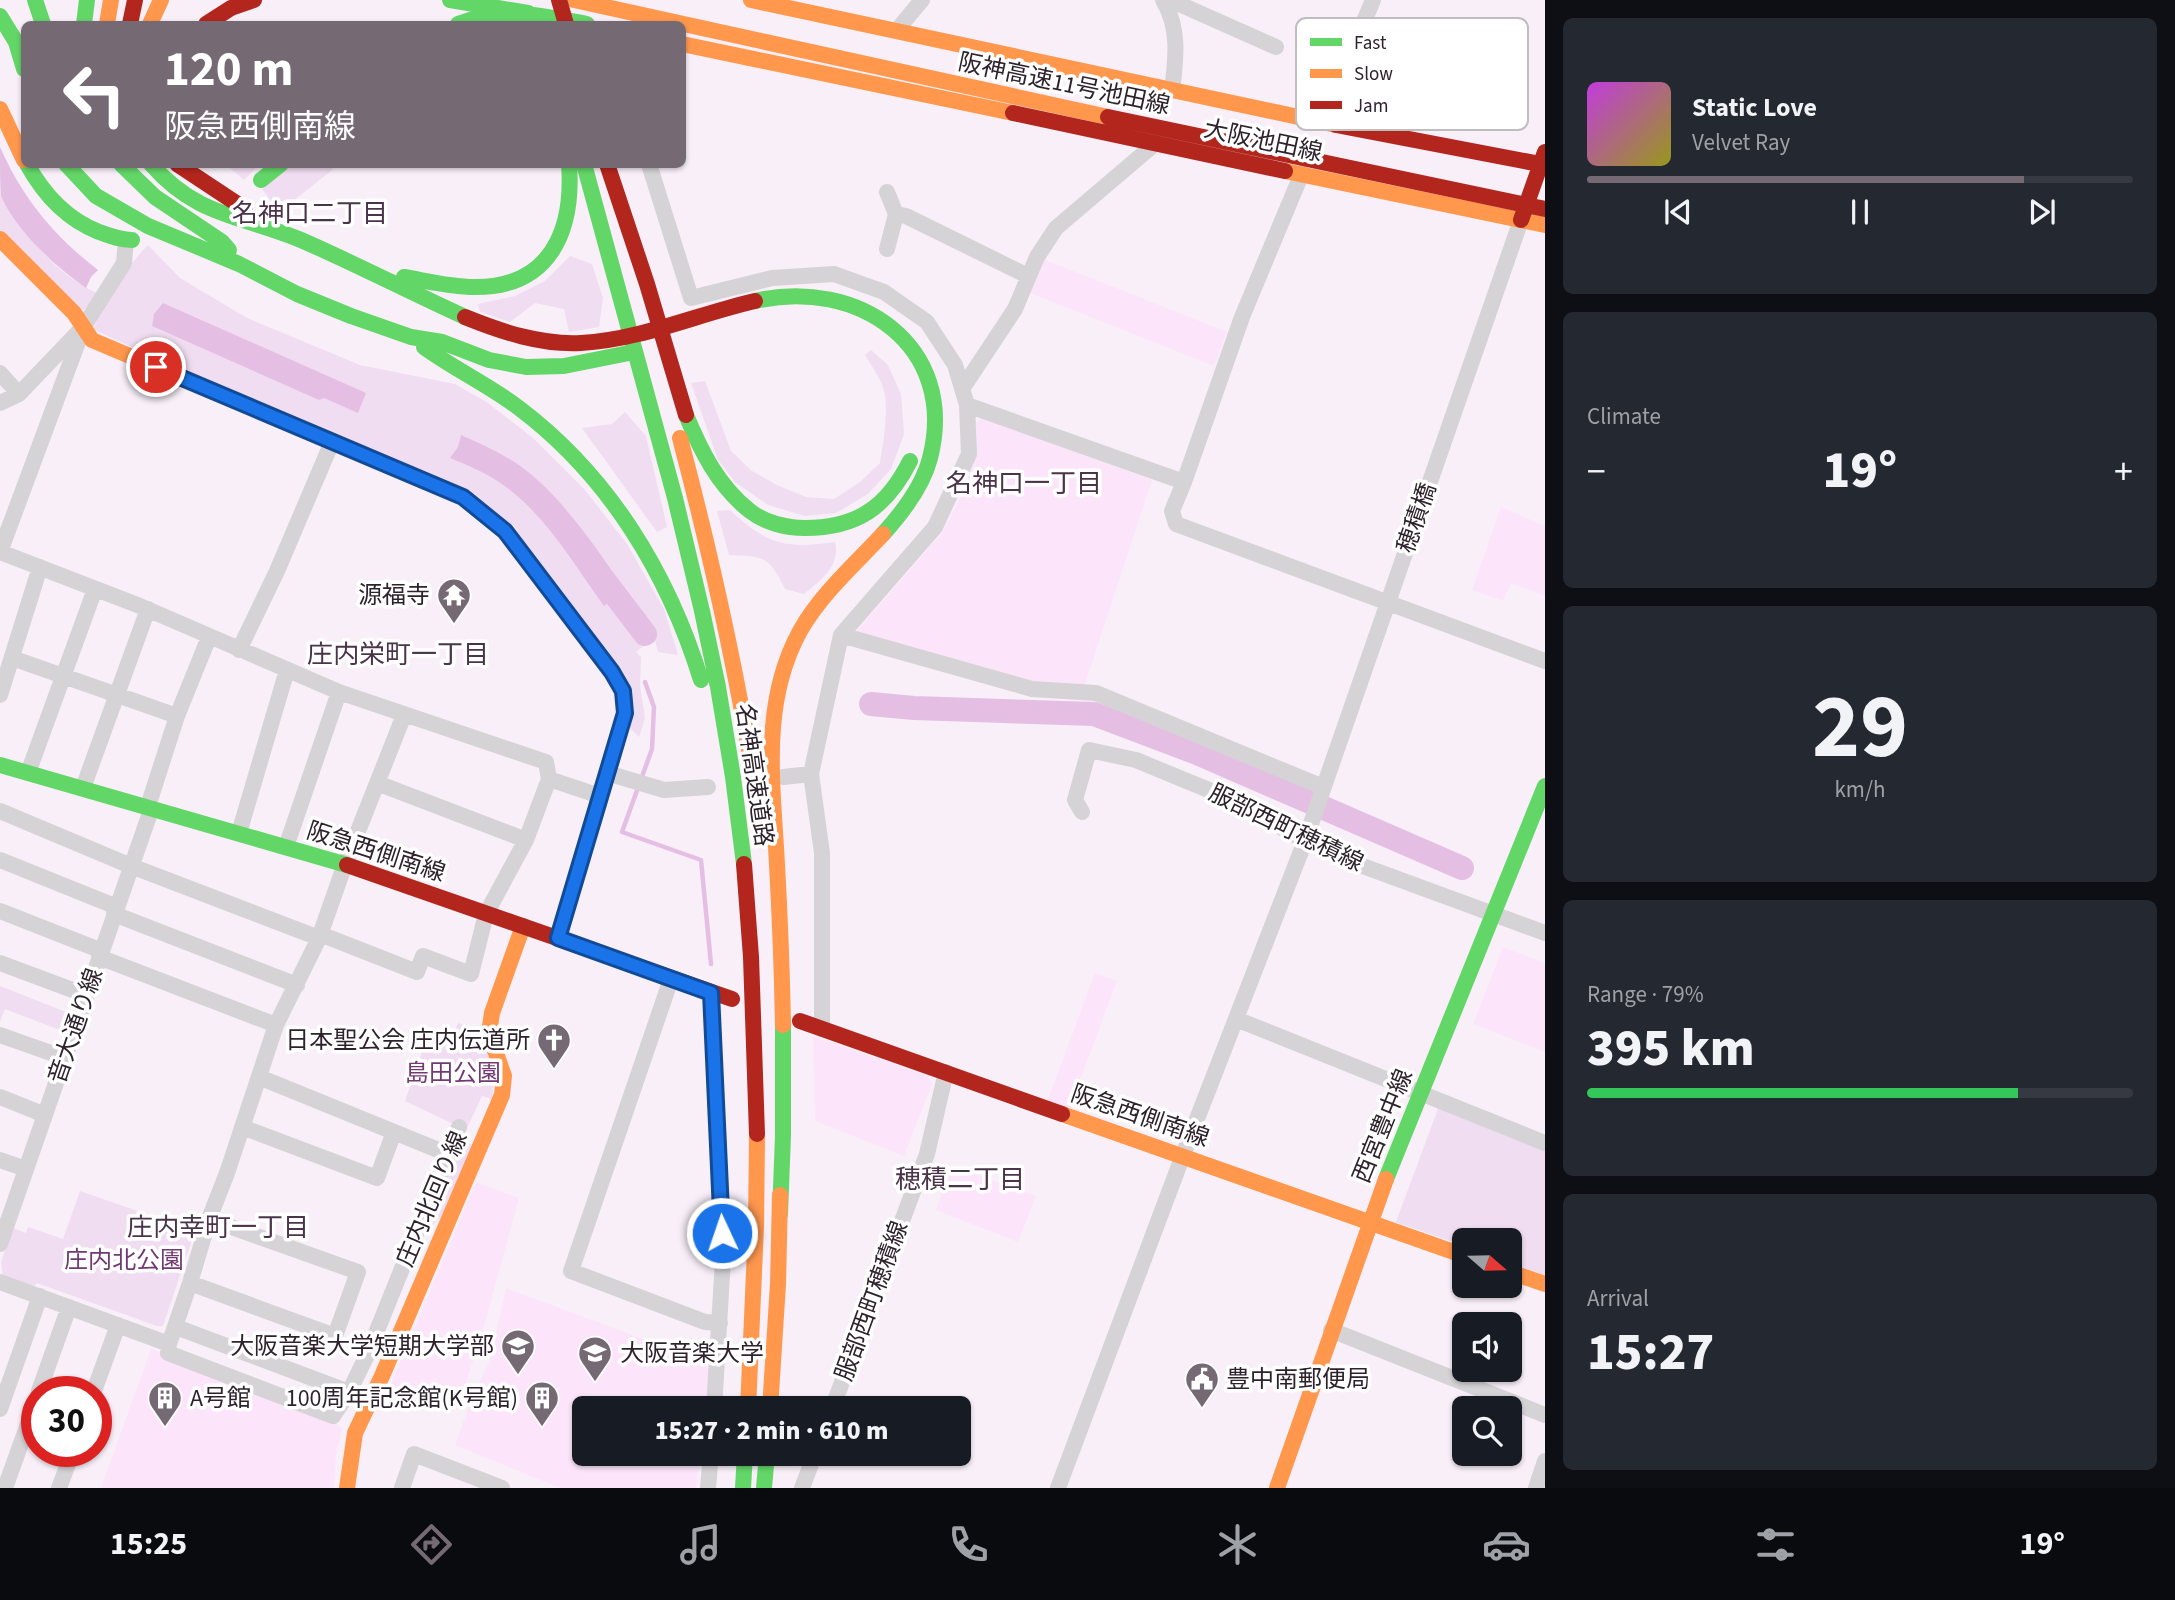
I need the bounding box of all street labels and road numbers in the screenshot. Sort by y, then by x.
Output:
street label: 阪神高速11号池田線 [955,44,1173,124]
street label: 大阪池田線 [1201,111,1325,171]
street label: 穂積橋 [1389,478,1445,558]
street label: 名神高速道路 [727,701,781,849]
street label: 服部西町穂積線 [1203,775,1369,881]
street label: 阪急西側南線 [302,813,450,891]
street label: 音大通り線 [40,964,112,1088]
street label: 西宮豊中線 [1344,1064,1422,1188]
street label: 阪急西側南線 [1066,1076,1214,1156]
street label: 庄内北回り線 [388,1126,476,1272]
street label: 服部西町穂積線 [827,1216,917,1386]

